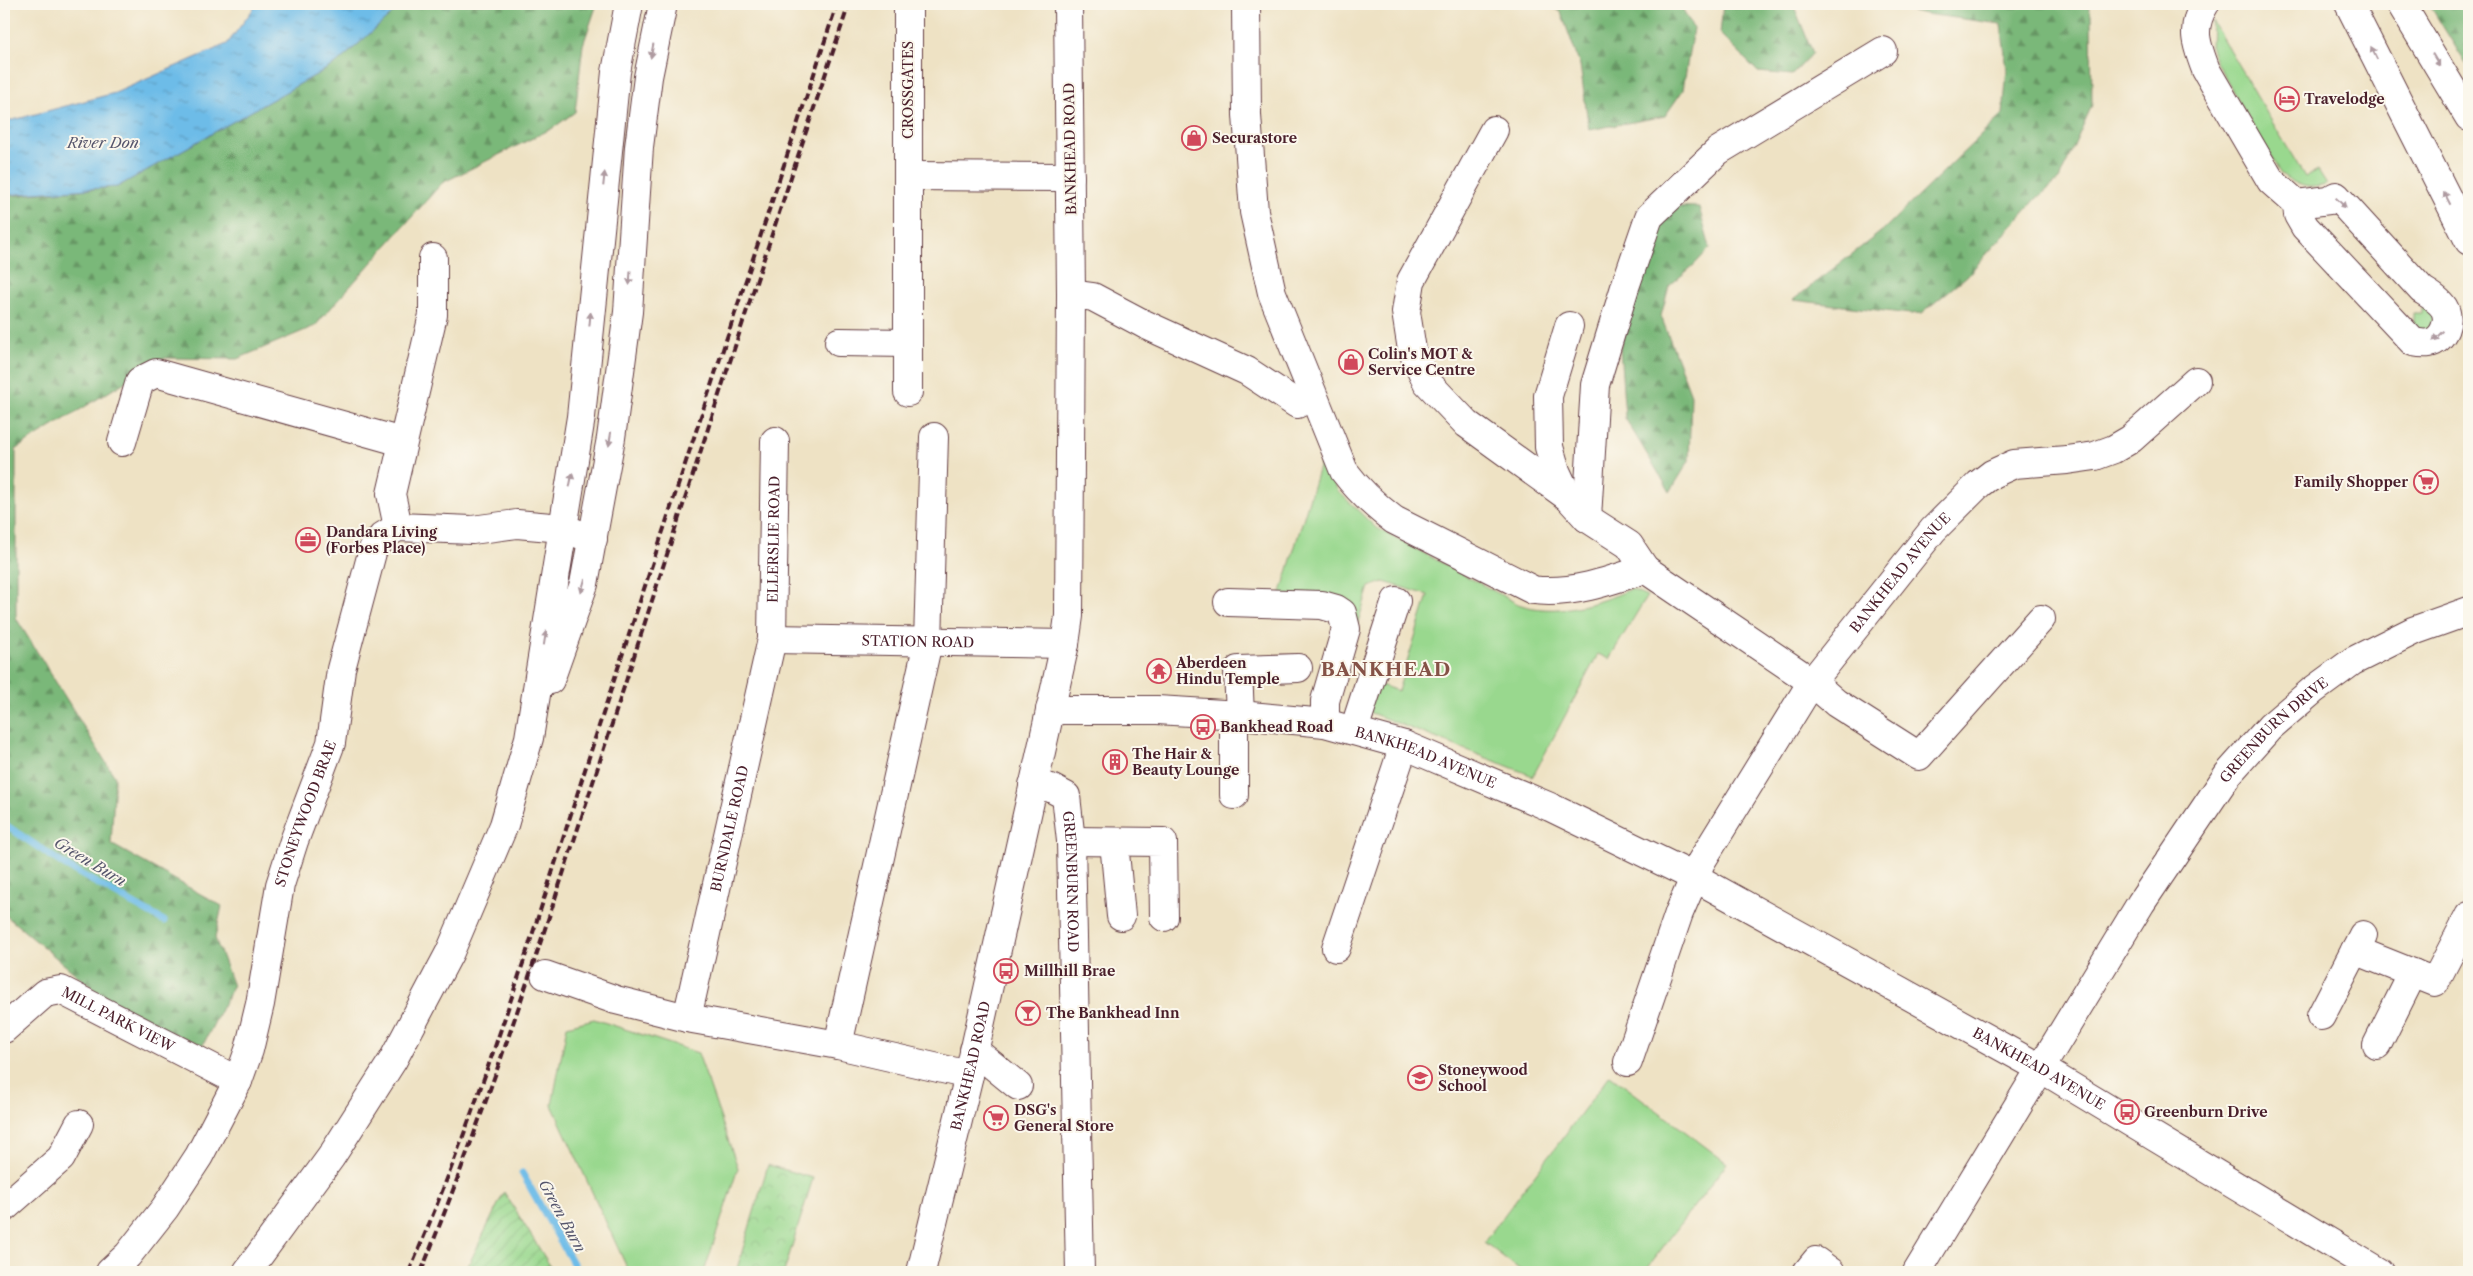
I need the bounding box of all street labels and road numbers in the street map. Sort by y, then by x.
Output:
street label: CROSSGATES [899,41,917,139]
street label: BANKHEAD ROAD [1060,83,1080,215]
street label: ELLERSLIE ROAD [764,476,783,603]
street label: BANKHEAD AVENUE [1846,509,1954,636]
street label: STATION ROAD [862,632,974,651]
street label: GREENBURN DRIVE [2216,673,2332,786]
street label: BANKHEAD AVENUE [1353,723,1499,792]
street label: STONEYWOOD BRAE [271,738,340,889]
street label: BURNDALE ROAD [707,764,752,894]
street label: GREENBURN ROAD [1059,810,1082,952]
street label: MILL PARK VIEW [59,983,178,1056]
street label: BANKHEAD ROAD [947,999,994,1133]
street label: BANKHEAD AVENUE [1970,1024,2109,1114]

